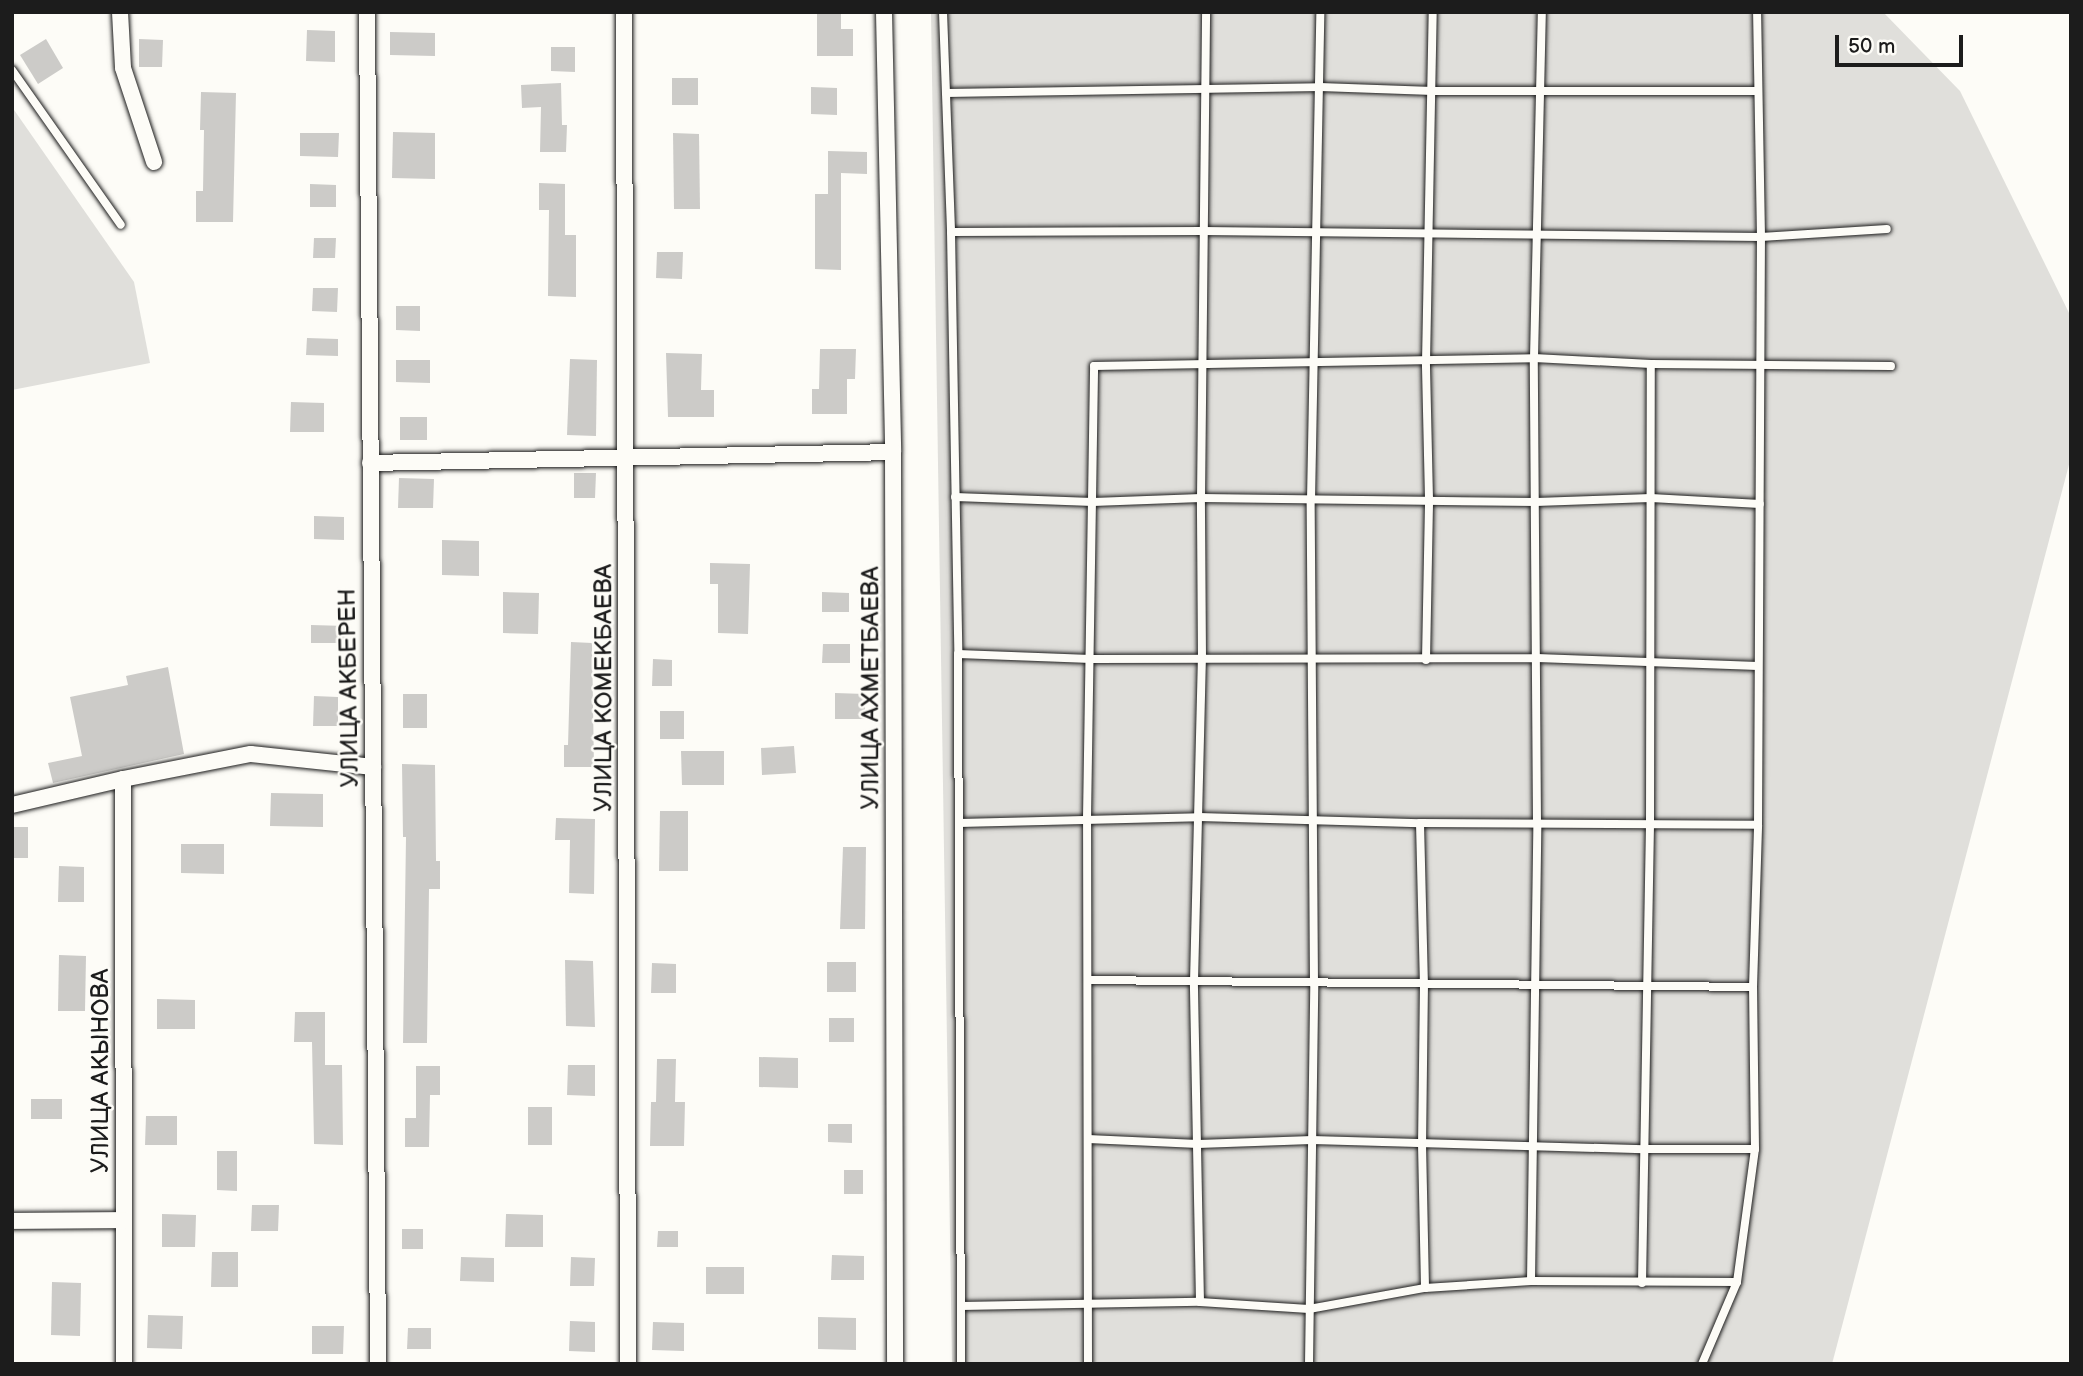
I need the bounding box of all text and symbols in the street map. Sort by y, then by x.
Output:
scale bar [1838,21,1966,65]
text: 50 m [1848,34,1895,59]
street label: УЛИЦА КОМЕКБАЕВА [590,564,618,812]
street label: УЛИЦА АХМЕТБАЕВА [857,566,885,810]
street label: УЛИЦА АКБЕРЕН [333,588,365,788]
street label: УЛИЦА АКЫНОВА [87,969,115,1173]

